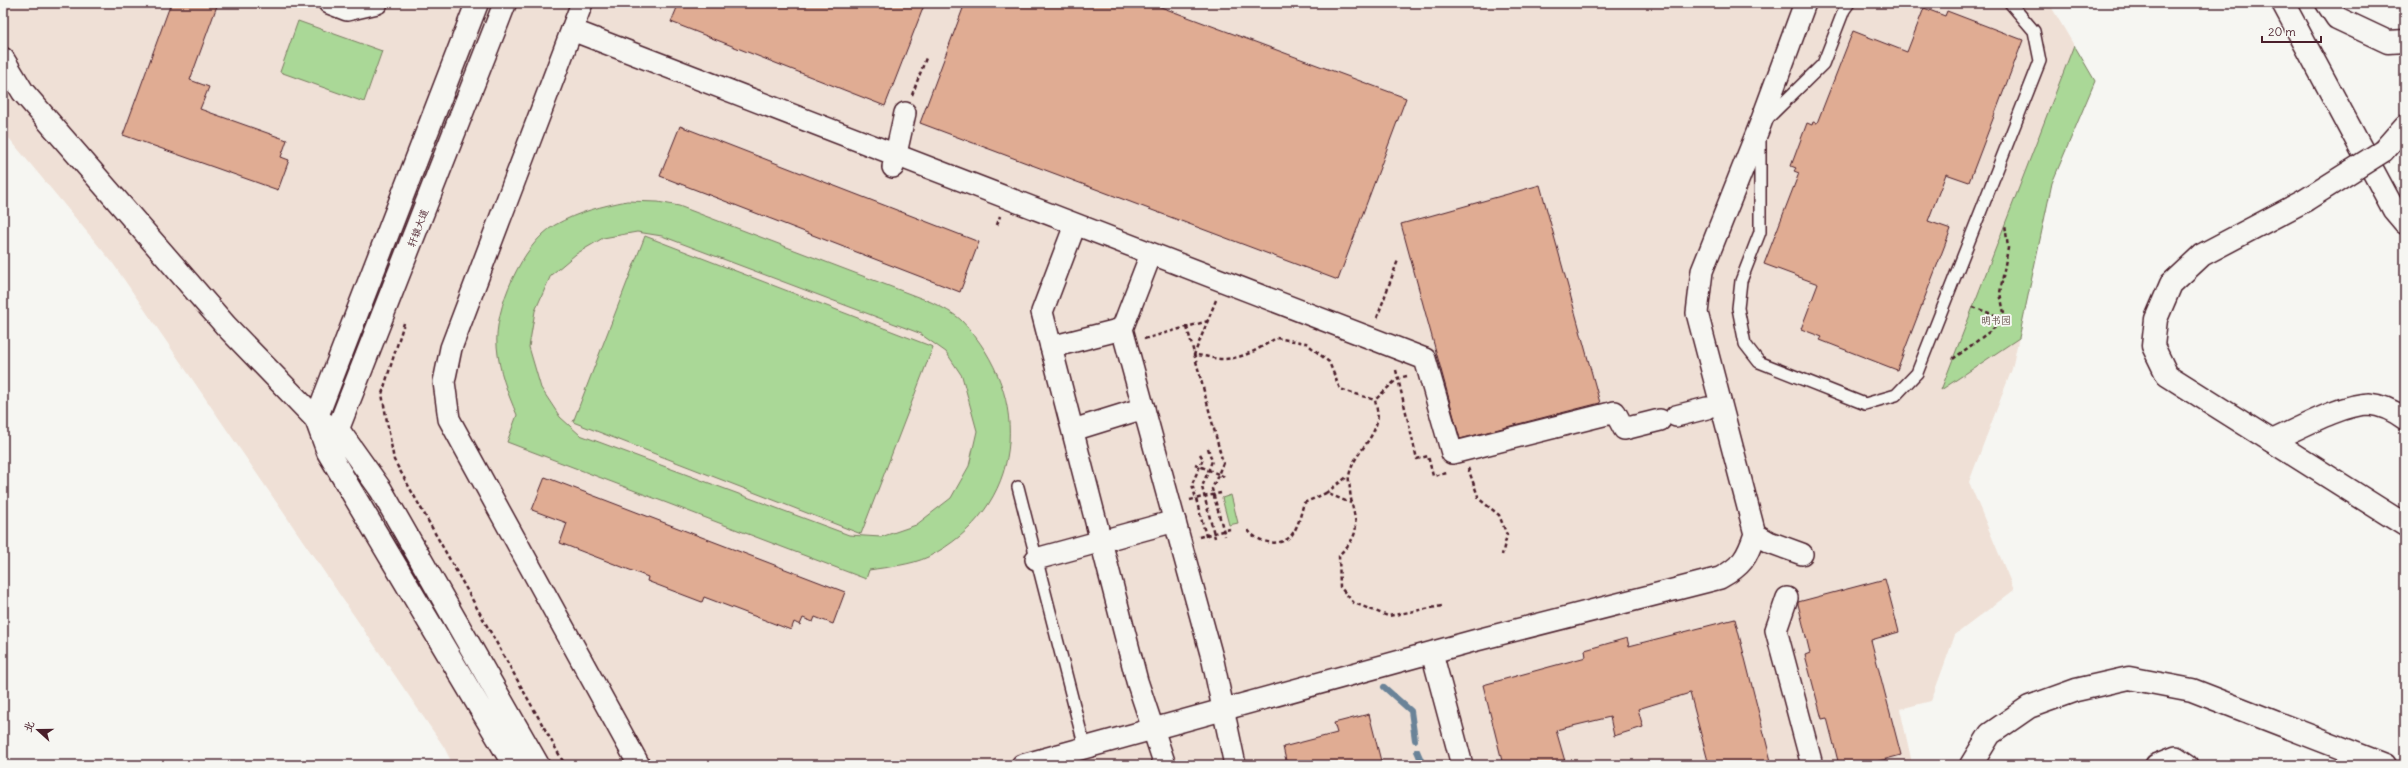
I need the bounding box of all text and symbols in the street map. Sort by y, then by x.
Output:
scale bar [2262,18,2321,44]
text: 20 m [2268,24,2296,39]
street label: 轩辕大道 [405,207,431,249]
park label: 明书园 [1981,314,2011,327]
north arrow [18,710,58,750]
text: 北 [20,719,37,734]

